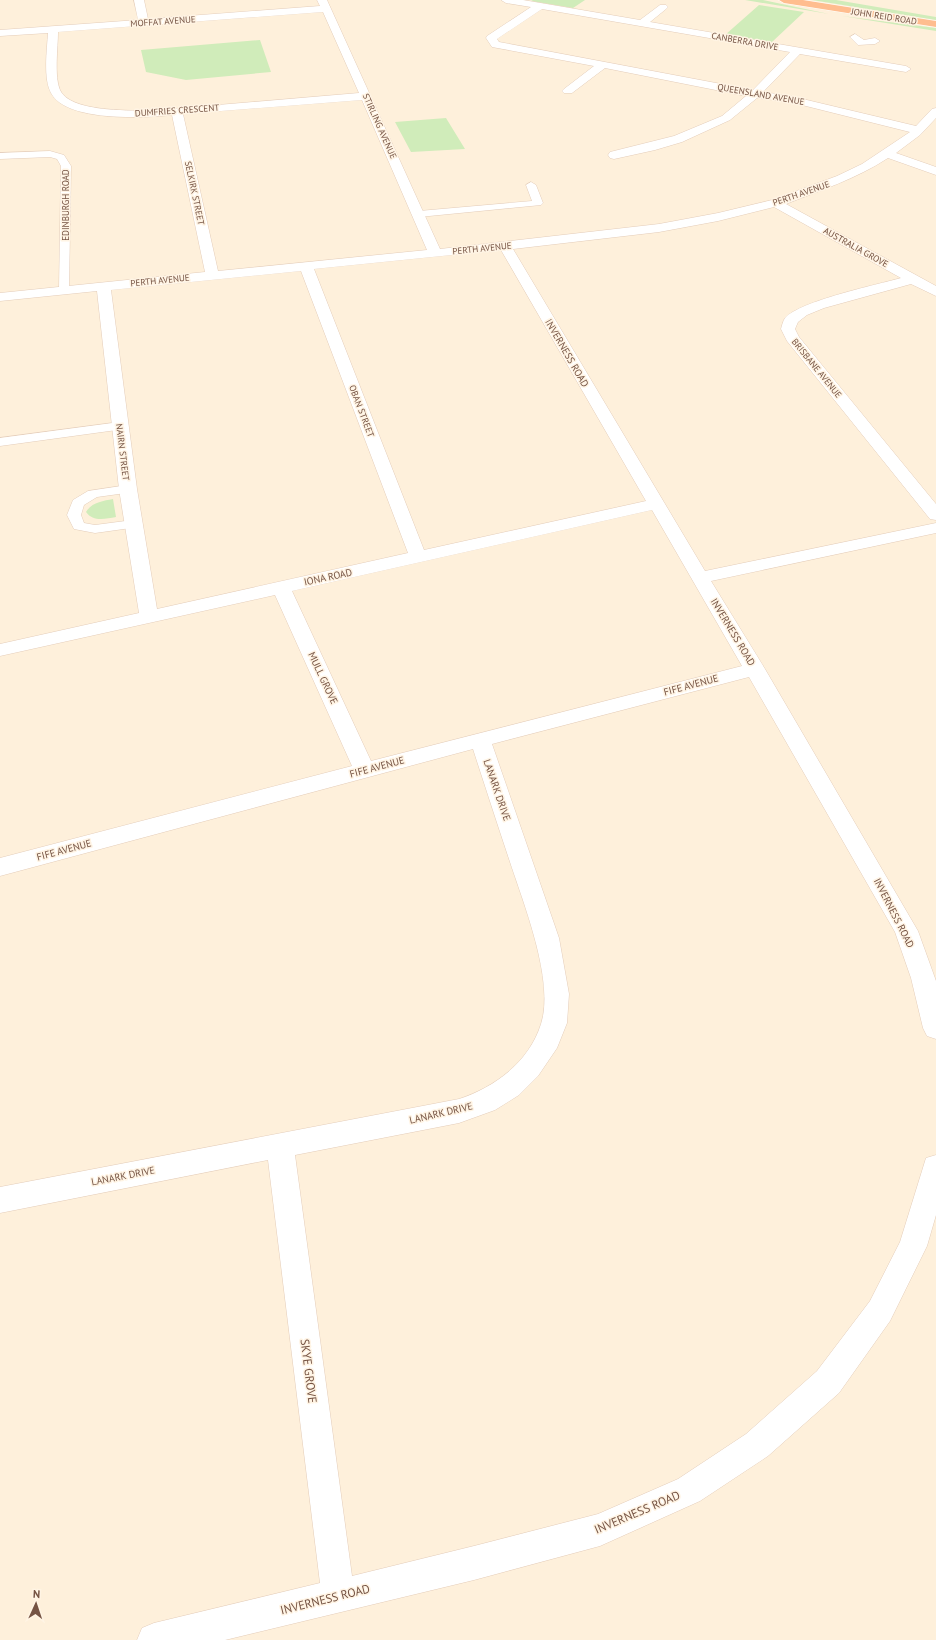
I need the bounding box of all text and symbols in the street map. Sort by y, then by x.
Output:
street label: JOHN REID ROAD [849,5,918,27]
street label: MOFFAT AVENUE [130,13,196,29]
street label: CANBERRA DRIVE [711,30,780,52]
street label: QUEENSLAND AVENUE [717,81,805,107]
street label: STIRLING AVENUE [361,92,399,160]
street label: DUMFRIES CRESCENT [134,102,220,118]
street label: SELKIRK STREET [183,160,207,226]
street label: EDINBURGH ROAD [60,169,71,241]
street label: PERTH AVENUE [771,178,831,208]
street label: AUSTRALIA GROVE [822,225,890,269]
street label: PERTH AVENUE [452,239,512,257]
street label: PERTH AVENUE [130,271,190,289]
street label: INVERNESS ROAD [542,317,592,389]
street label: BRISBANE AVENUE [790,336,844,400]
street label: OBAN STREET [347,383,377,439]
street label: NAIRN STREET [114,423,132,481]
street label: IONA ROAD [303,566,353,588]
street label: INVERNESS ROAD [708,596,758,668]
street label: MULL GROVE [305,650,341,706]
street label: FIFE AVENUE [662,671,720,699]
street label: FIFE AVENUE [348,753,406,781]
street label: LANARK DRIVE [480,757,514,823]
street label: FIFE AVENUE [35,836,93,864]
street label: INVERNESS ROAD [871,876,917,950]
street label: LANARK DRIVE [408,1099,474,1127]
street label: LANARK DRIVE [90,1163,156,1189]
street label: SKYE GROVE [298,1338,320,1404]
street label: INVERNESS ROAD [592,1487,682,1537]
street label: INVERNESS ROAD [279,1581,371,1617]
north arrow [16,1584,56,1624]
text: N [33,1587,41,1601]

